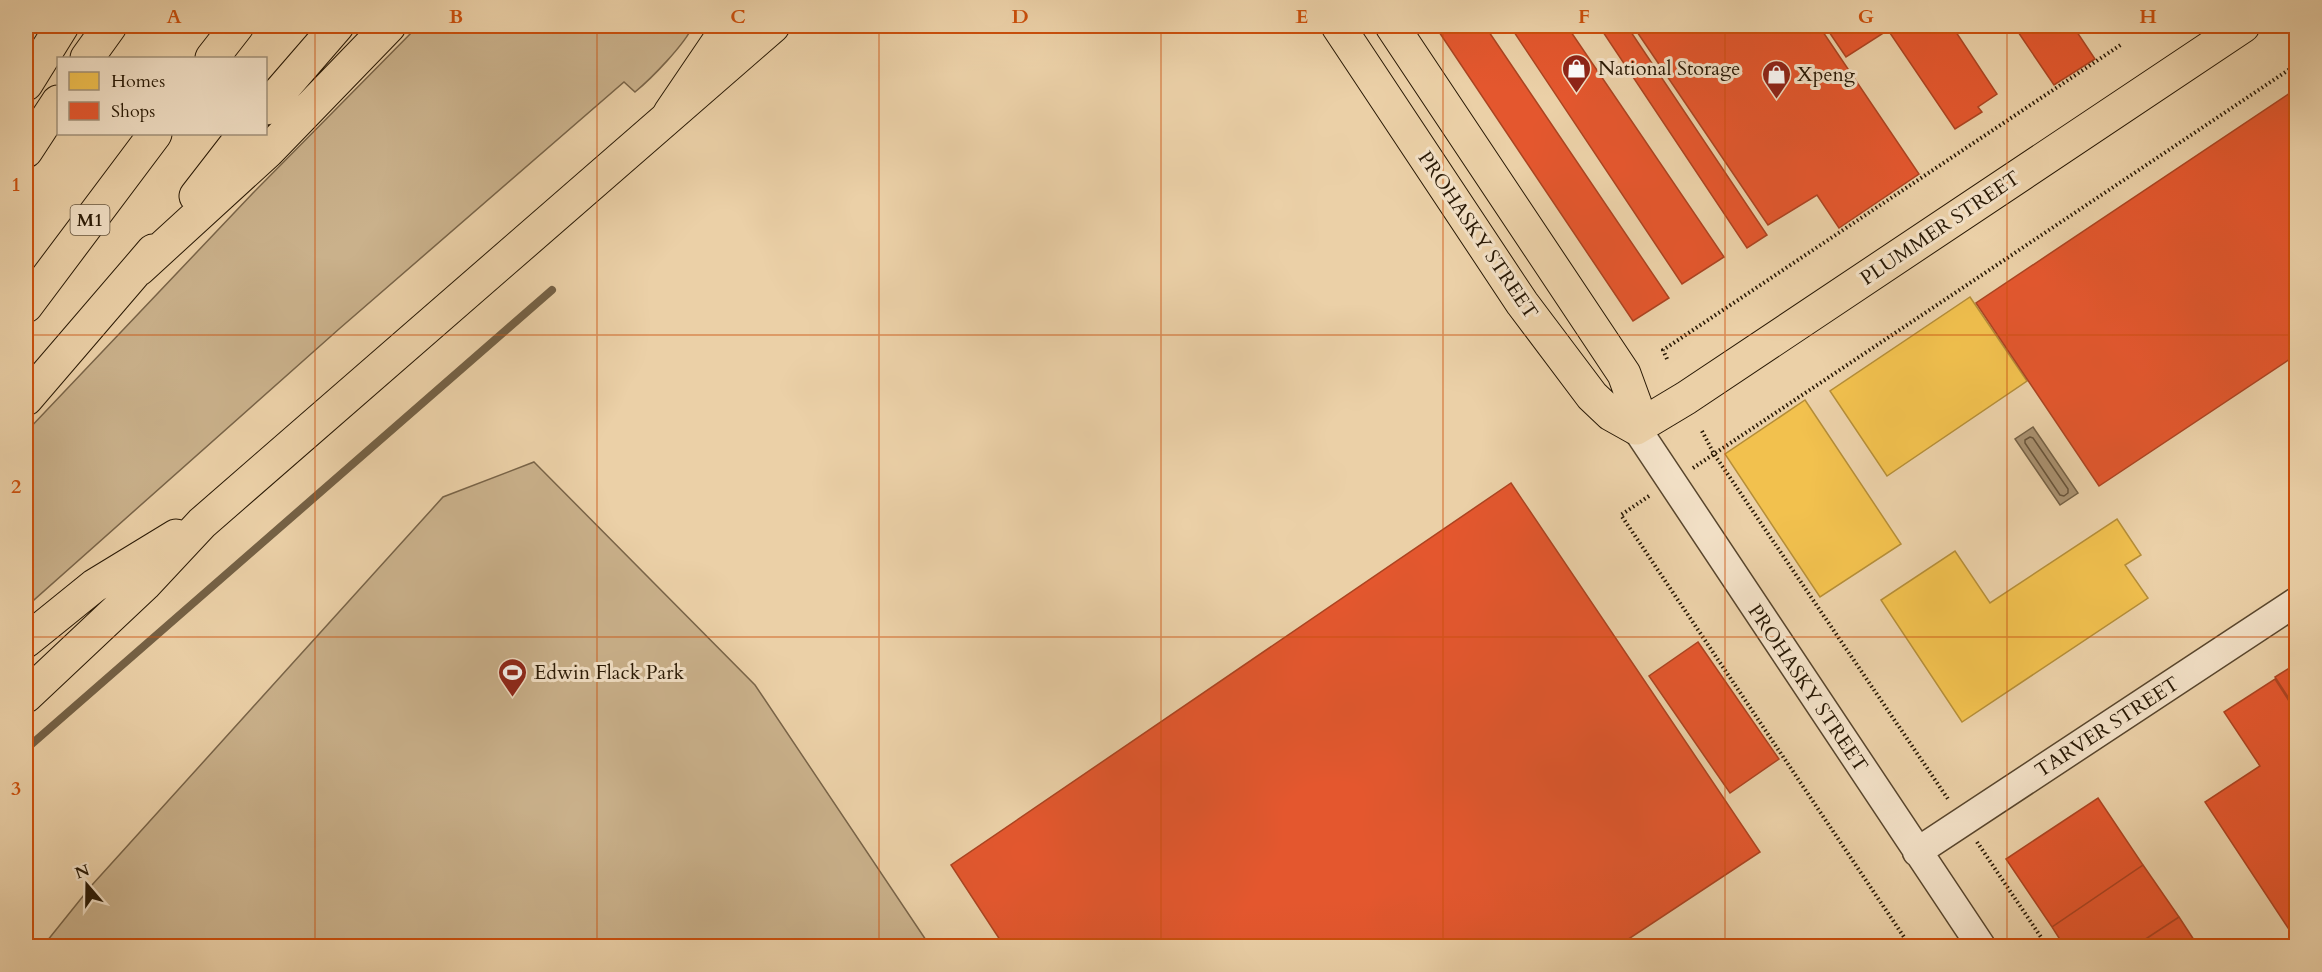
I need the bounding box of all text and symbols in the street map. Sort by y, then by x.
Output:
text: A [166,3,182,30]
text: B [449,3,463,30]
text: C [730,3,746,30]
text: D [1011,3,1029,30]
text: E [1296,3,1308,30]
text: F [1578,3,1590,30]
text: G [1858,3,1874,30]
text: H [2139,3,2157,30]
shop icon: National Storage [1561,52,1593,94]
place label: National Storage [1598,55,1740,82]
legend [57,57,267,135]
shop icon: Xpeng [1760,58,1792,100]
place label: Xpeng [1797,61,1856,88]
text: Homes [111,69,165,94]
text: Shops [111,99,155,124]
street label: PROHASKY STREET [1412,146,1544,324]
street label: PLUMMER STREET [1855,164,2026,292]
text: 1 [11,171,21,198]
road number: M1 [70,205,110,235]
text: 2 [11,473,21,500]
street label: PROHASKY STREET [1742,599,1874,777]
sports icon: Edwin Flack Park [497,656,529,698]
place label: Edwin Flack Park [534,659,684,686]
street label: TARVER STREET [2030,670,2185,784]
text: 3 [11,775,21,802]
north arrow [57,855,117,915]
text: N [72,859,93,885]

